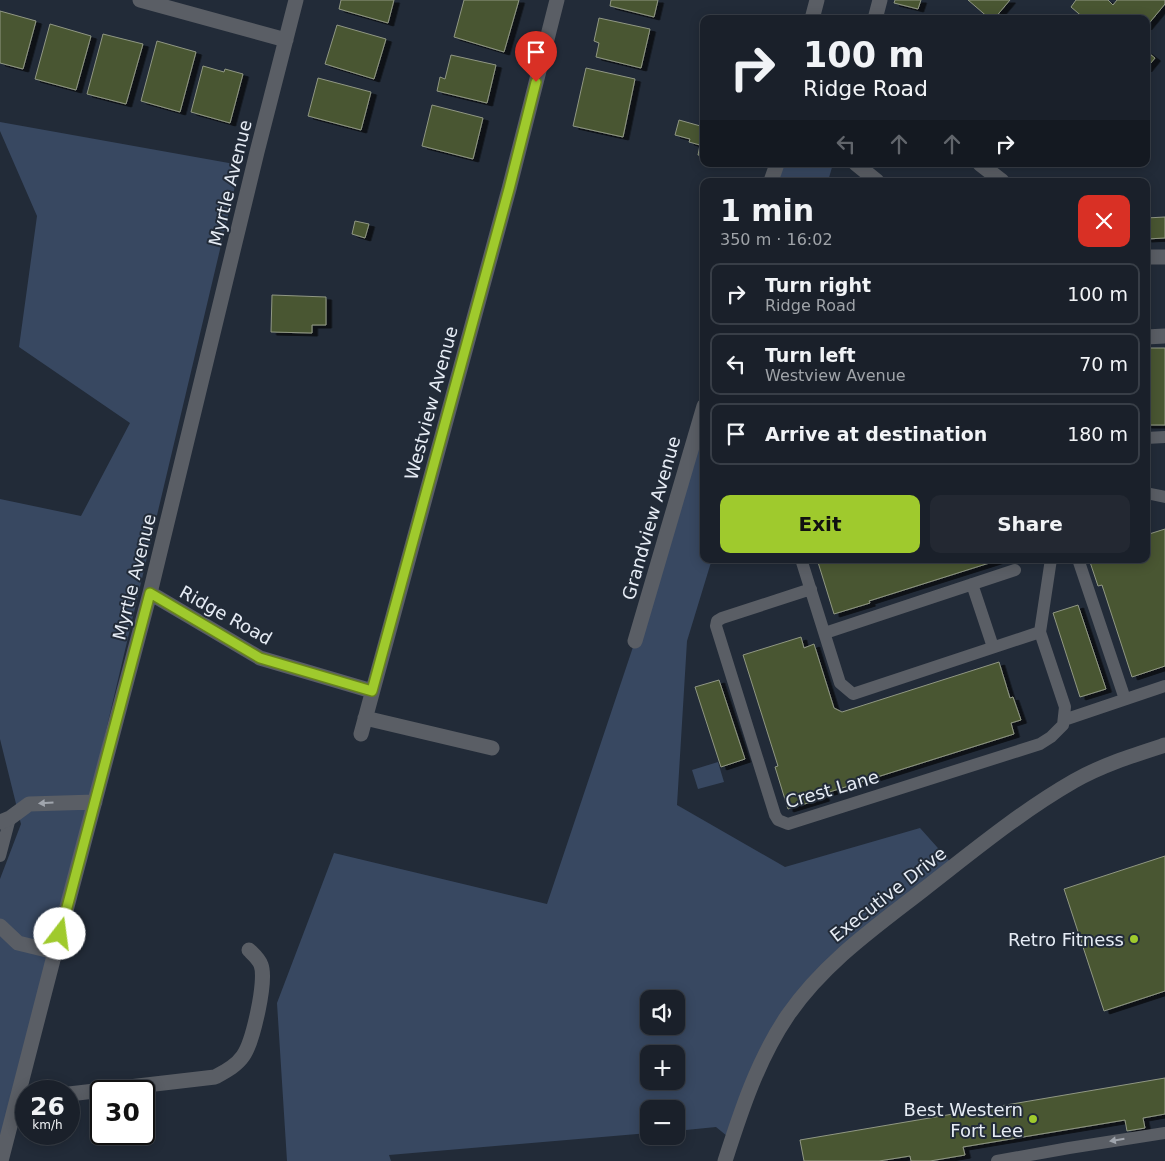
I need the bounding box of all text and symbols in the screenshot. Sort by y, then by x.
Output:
pin [515,31,557,82]
icon: right [720,35,785,100]
text: 100 m [803,35,925,75]
icon: arrive [522,38,550,66]
text: Ridge Road [803,76,928,101]
street label: Myrtle Avenue [204,118,256,248]
icon: left [832,130,860,158]
icon: ahead [885,130,913,158]
icon: ahead [938,130,966,158]
icon: right [991,130,1019,158]
text: 1 min [720,193,814,228]
button: close [1078,195,1130,247]
text: 350 m · 16:02 [720,230,833,249]
text: Turn right [765,274,871,296]
icon: right [722,280,750,308]
text: 100 m [1067,283,1128,305]
text: Ridge Road [765,296,856,315]
street label: Westview Avenue [400,324,462,482]
text: Turn left [765,344,856,366]
icon: left [722,350,750,378]
text: 70 m [1079,353,1128,375]
text: Westview Avenue [765,366,906,385]
icon: arrive [722,420,750,448]
text: Arrive at destination [765,423,987,445]
text: 180 m [1067,423,1128,445]
street label: Grandview Avenue [618,434,684,602]
button: Exit [720,495,920,553]
button: Share [930,495,1130,553]
street label: Myrtle Avenue [108,512,160,642]
street label: Ridge Road [176,581,276,649]
street label: Crest Lane [783,766,881,812]
one-way arrow [38,799,54,807]
street label: Executive Drive [826,842,950,946]
position arrow [33,907,85,959]
place label: Retro Fitness [1008,929,1124,950]
marker: Retro Fitness [1128,933,1140,945]
map controls [640,990,685,1145]
button: sound [640,990,685,1035]
button: + [640,1045,685,1090]
speed limit sign: 30 [90,1080,155,1145]
text: 26 [30,1092,65,1121]
place label: Best Western Fort Lee [904,1099,1023,1141]
button: − [640,1100,685,1145]
marker: Best Western Fort Lee [1027,1113,1039,1125]
text: km/h [32,1118,63,1132]
one-way arrow [1108,1136,1124,1144]

